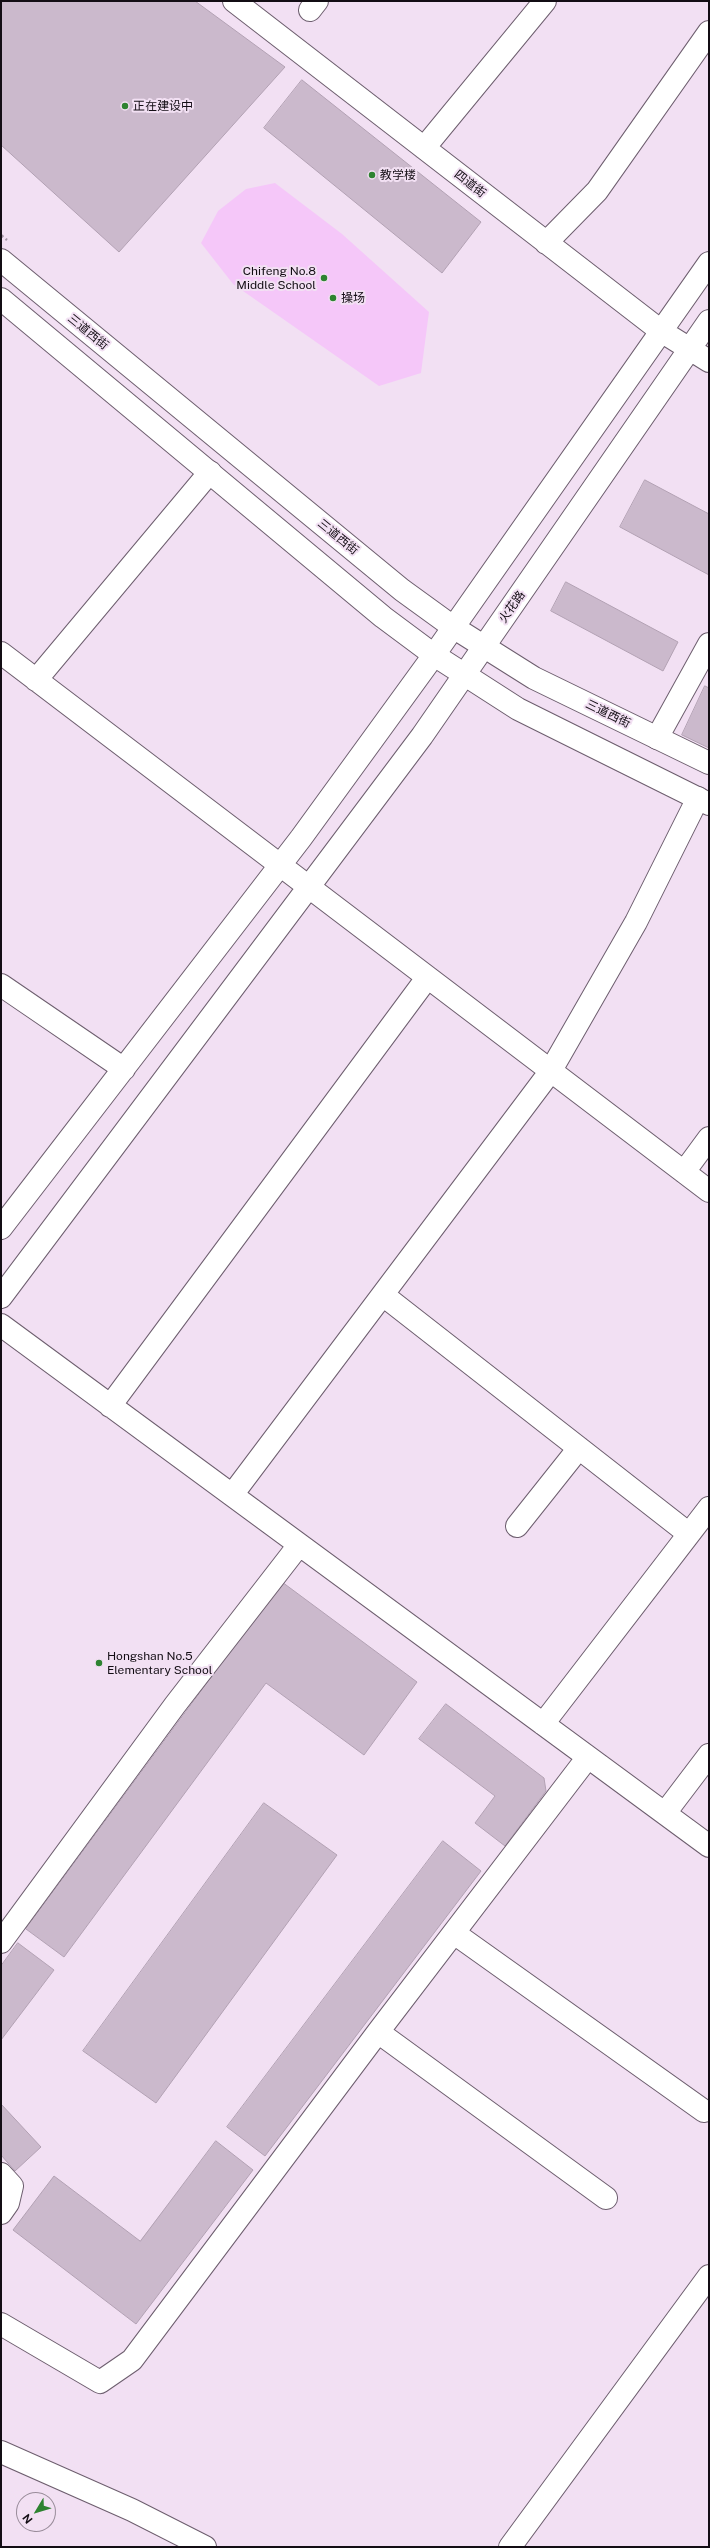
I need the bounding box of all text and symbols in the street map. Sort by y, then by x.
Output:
place label: 正在建设中 [133,99,193,113]
marker: 正在建设中 [120,101,130,111]
street label: 四道街 [451,167,489,201]
place label: 教学楼 [380,168,416,182]
marker: 教学楼 [367,170,377,180]
place label: Chifeng No.8 Middle School [236,264,316,292]
marker: Chifeng No.8 Middle School [319,273,329,283]
place label: 操场 [341,291,365,305]
marker: 操场 [328,293,338,303]
street label: 三道西街 [65,311,111,353]
street label: 三道西街 [315,516,361,558]
street label: 火花路 [496,588,528,626]
street label: 三道西街 [583,697,633,731]
place label: Hongshan No.5 Elementary School [107,1649,212,1677]
marker: Hongshan No.5 Elementary School [94,1658,104,1668]
north arrow [16,2492,56,2532]
text: N [20,2512,35,2526]

